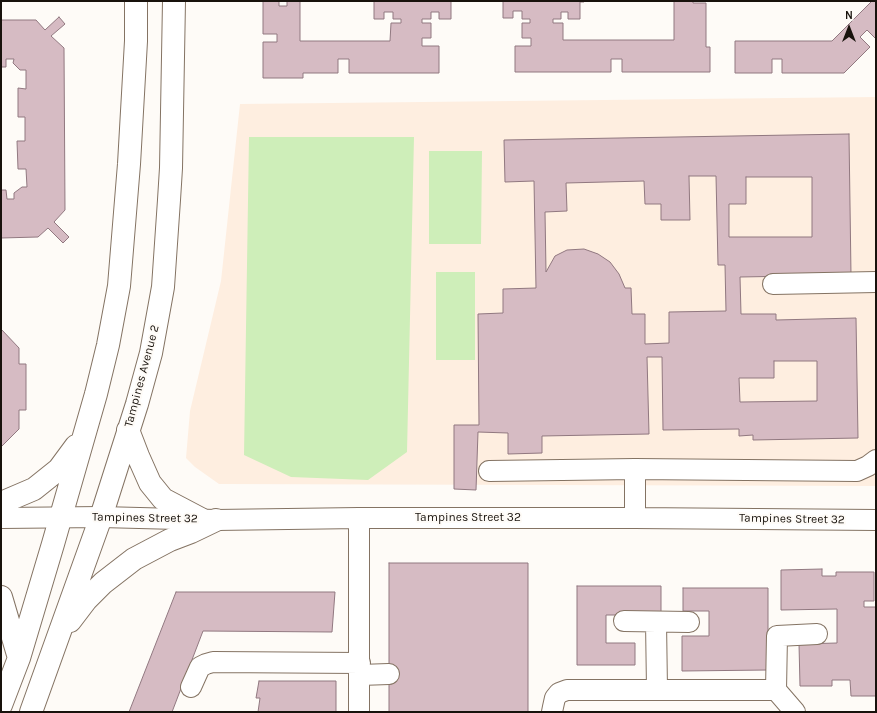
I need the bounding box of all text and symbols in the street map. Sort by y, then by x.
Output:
north arrow [829,8,869,48]
text: N [845,9,853,22]
street label: Tampines Avenue 2 [121,323,163,429]
street label: Tampines Street 32 [92,510,198,526]
street label: Tampines Street 32 [415,511,521,525]
street label: Tampines Street 32 [739,511,845,527]

